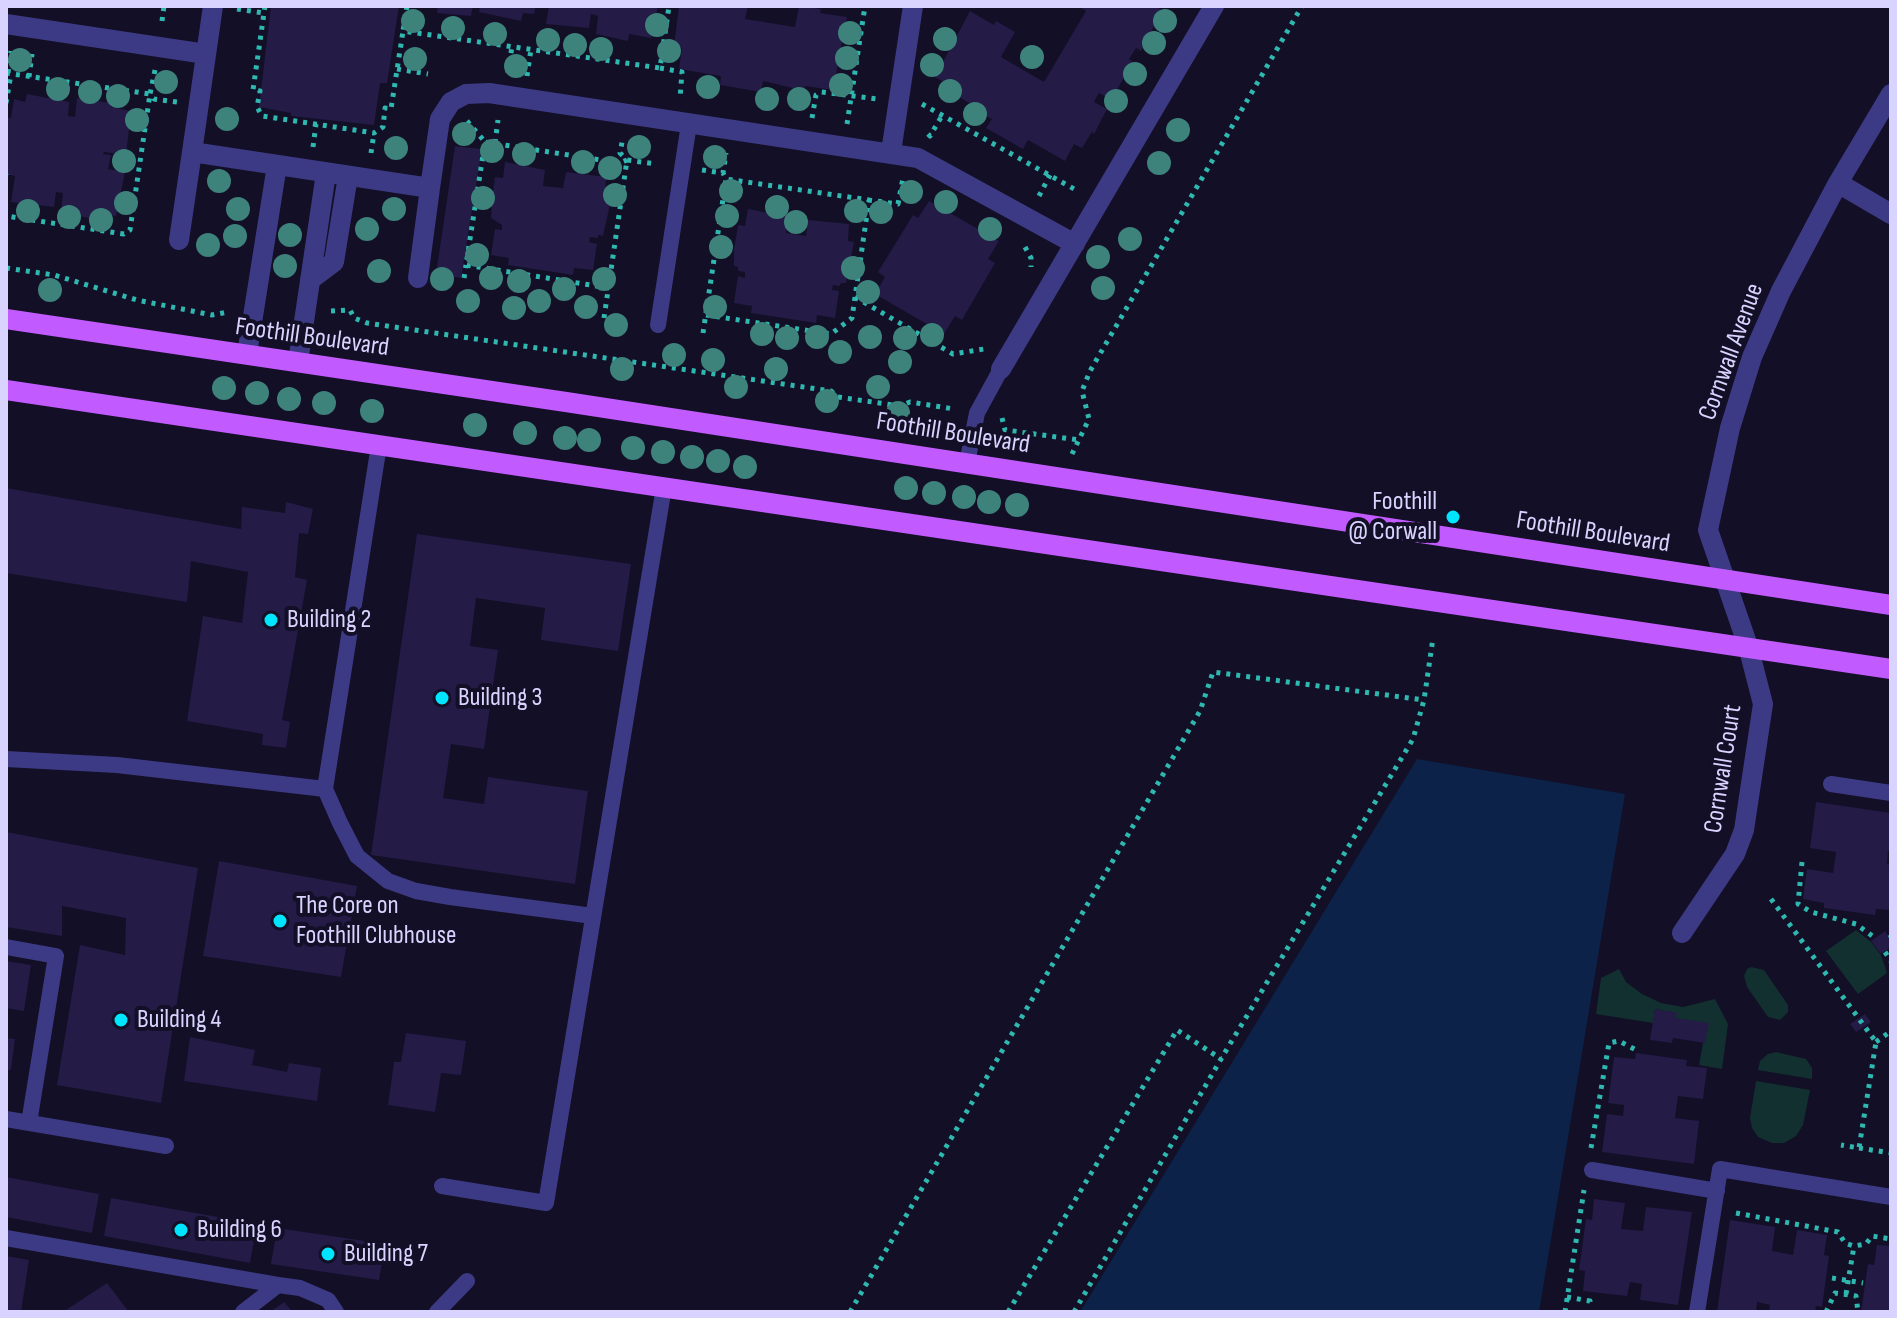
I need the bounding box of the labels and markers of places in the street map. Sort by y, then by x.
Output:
place label: Foothill @ Corwall [1348,486,1437,548]
marker: Foothill @ Corwall [1444,508,1462,526]
place label: Building 2 [287,604,371,636]
marker: Building 2 [262,611,280,629]
place label: Building 3 [458,682,542,714]
marker: Building 3 [433,689,451,707]
place label: The Core on Foothill Clubhouse [296,890,456,952]
marker: The Core on Foothill Clubhouse [271,912,289,930]
place label: Building 4 [137,1004,221,1036]
marker: Building 4 [112,1011,130,1029]
place label: Building 6 [197,1214,282,1246]
marker: Building 6 [172,1221,190,1239]
place label: Building 7 [344,1238,428,1270]
marker: Building 7 [319,1245,337,1263]

